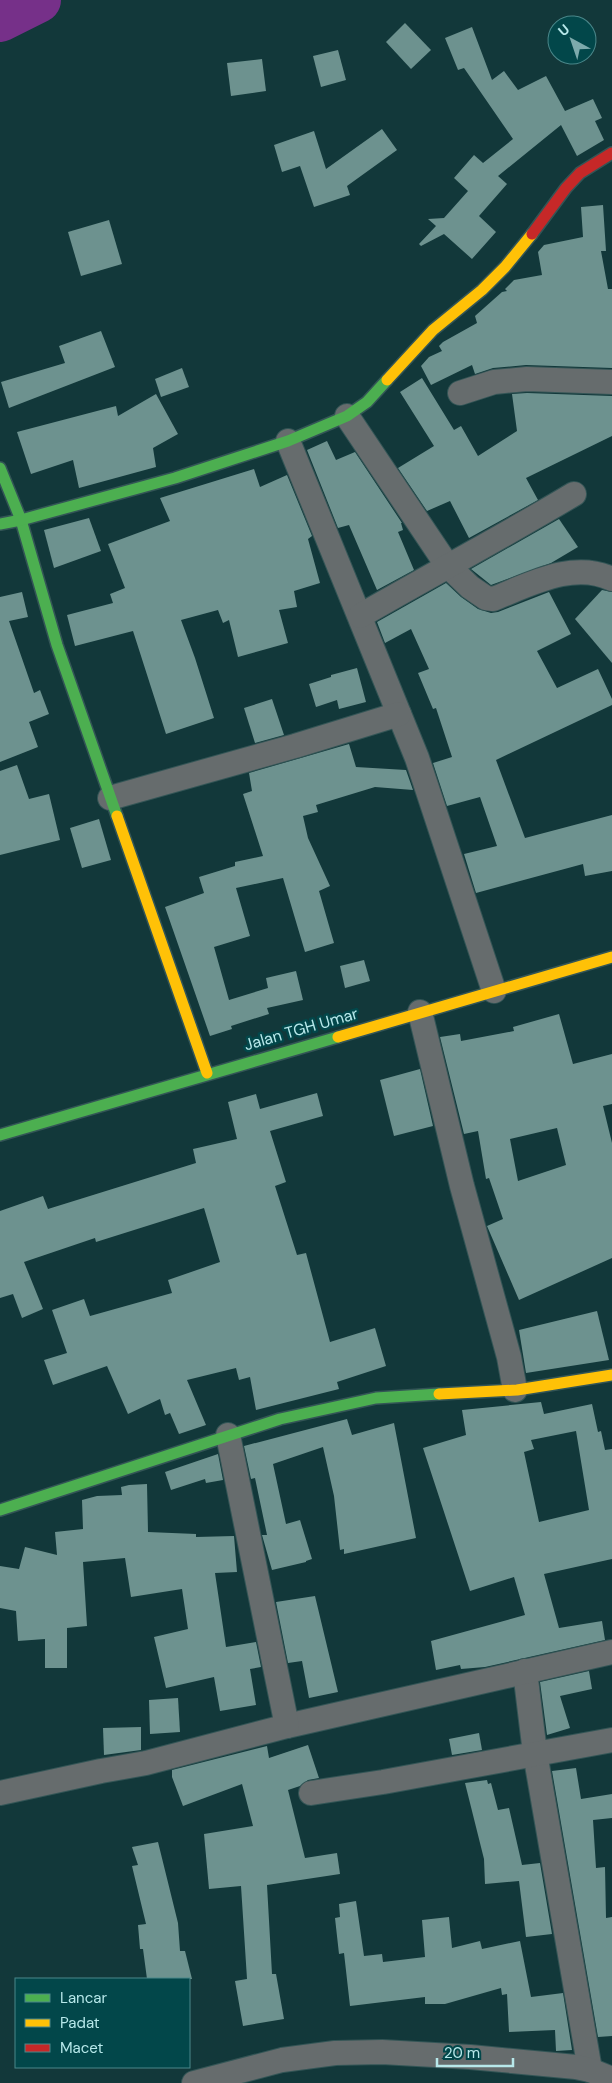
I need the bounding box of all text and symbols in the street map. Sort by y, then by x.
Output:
north arrow [547,15,597,65]
text: U [554,20,573,40]
street label: Jalan TGH Umar [242,1003,360,1055]
legend [15,1978,190,2068]
text: Lancar [60,1988,107,2008]
text: Padat [60,2013,100,2033]
scale bar [437,2036,513,2068]
text: Macet [60,2038,104,2058]
text: 20 m [444,2043,480,2063]

